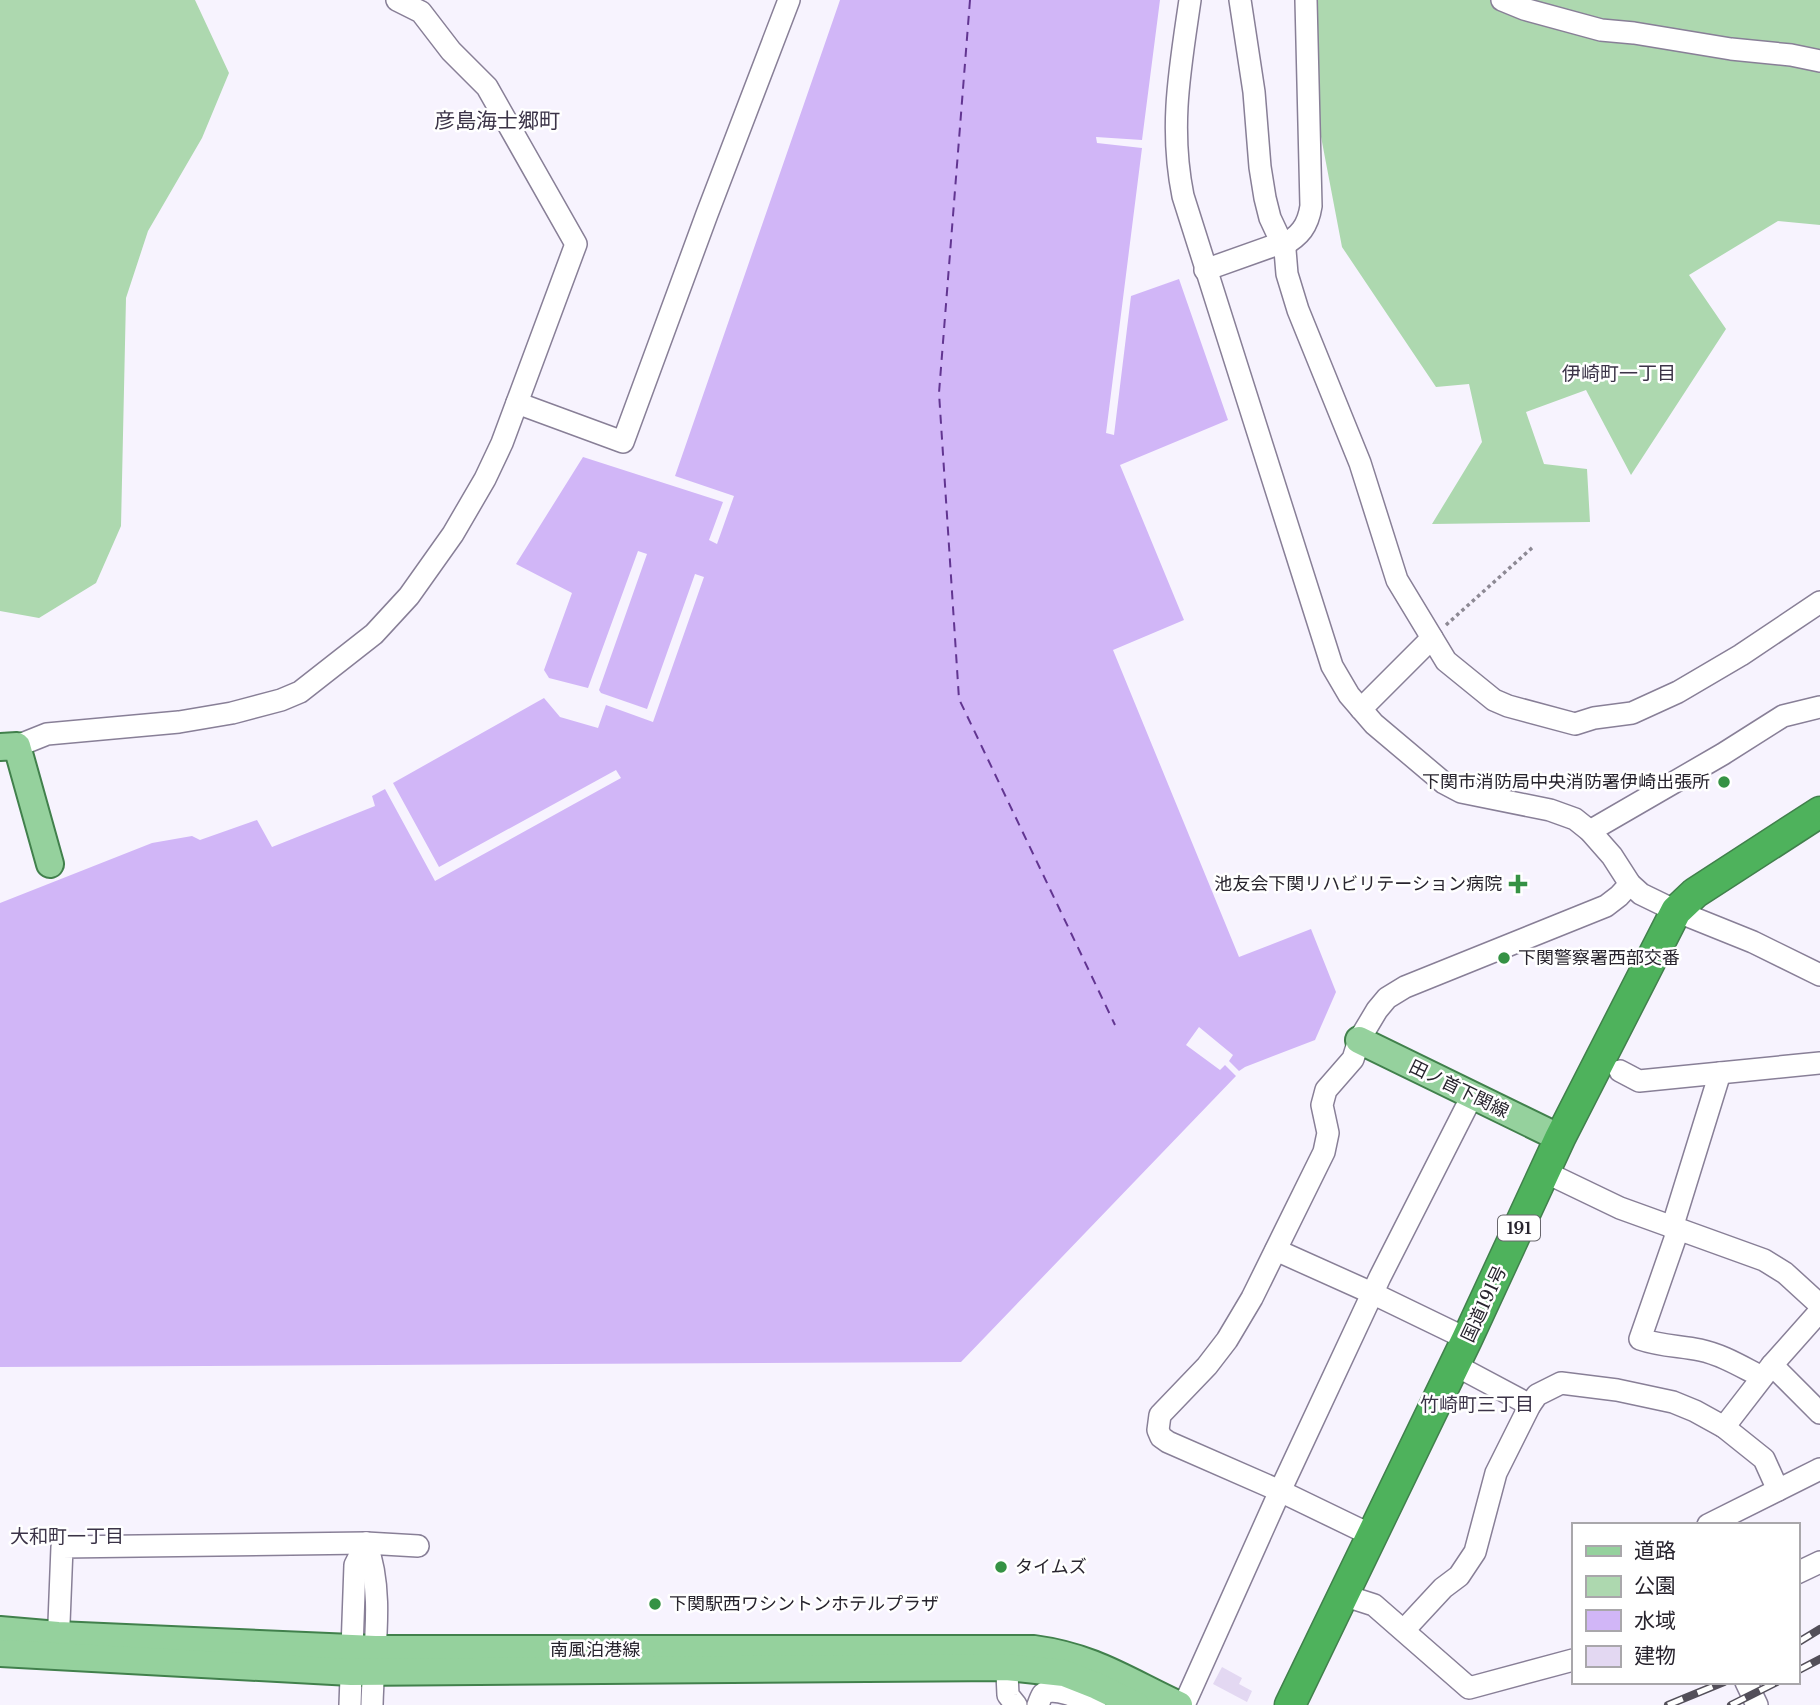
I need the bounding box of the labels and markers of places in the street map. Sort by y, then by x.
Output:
place label: 下関市消防局中央消防署伊崎出張所 [1422,771,1710,793]
marker: 下関市消防局中央消防署伊崎出張所 [1716,774,1732,790]
place label: 池友会下関リハビリテーション病院 [1214,873,1502,895]
marker: 池友会下関リハビリテーション病院 [1508,874,1528,894]
place label: 下関警察署西部交番 [1518,947,1680,969]
marker: 下関警察署西部交番 [1496,950,1512,966]
place label: タイムズ [1015,1556,1087,1578]
marker: タイムズ [993,1559,1009,1575]
place label: 下関駅西ワシントンホテルプラザ [669,1593,939,1615]
marker: 下関駅西ワシントンホテルプラザ [647,1596,663,1612]

